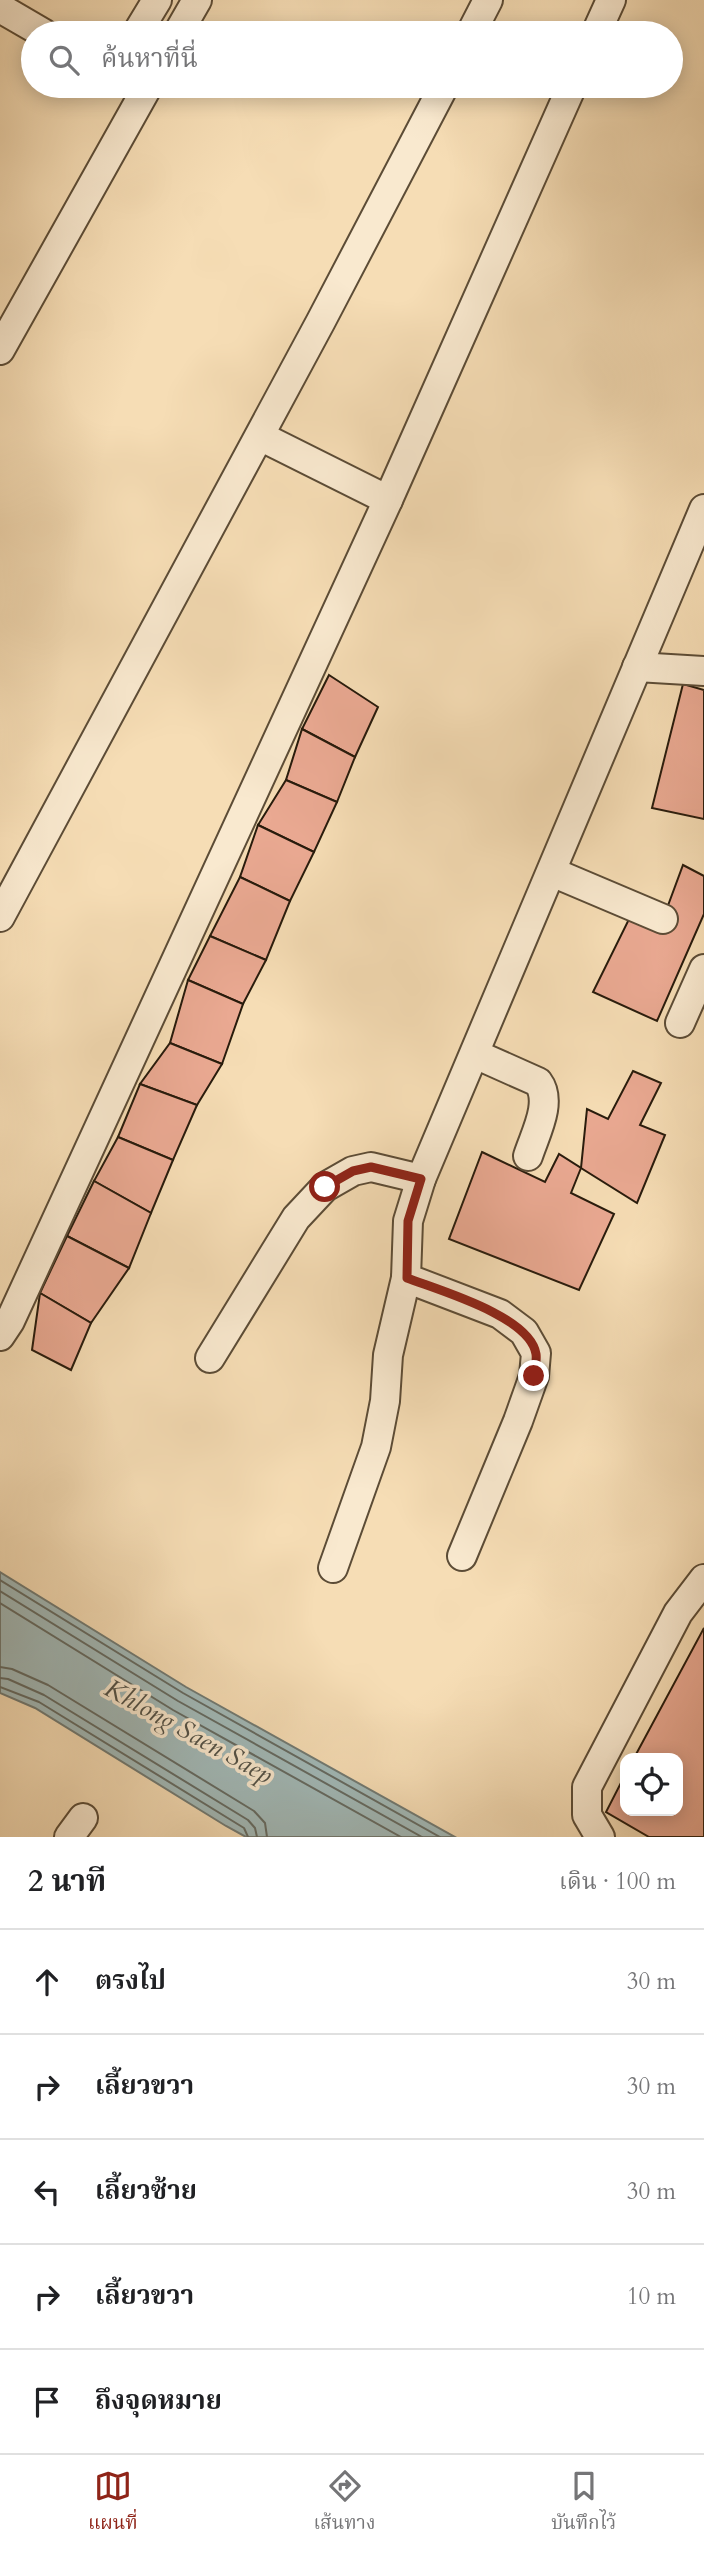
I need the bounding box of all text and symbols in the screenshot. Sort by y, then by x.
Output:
search box [21,21,683,98]
icon: search [45,41,83,79]
text: ค้นหาที่นี่ [101,41,198,76]
route start [309,1171,340,1202]
route end [518,1360,549,1391]
water label: Khlong Saen Saep [98,1671,279,1792]
map controls [620,1753,683,1816]
button: locate [620,1753,683,1816]
text: 2 นาที [28,1861,106,1902]
text: เดิน · 100 m [559,1866,676,1897]
icon: ahead [28,1963,66,2001]
text: ตรงไป [95,1963,166,1998]
text: 30 m [627,1966,676,1997]
icon: right [28,2068,66,2106]
text: เลี้ยวขวา [95,2068,194,2103]
text: 30 m [627,2071,676,2102]
icon: left [28,2173,66,2211]
text: เลี้ยวซ้าย [95,2173,197,2208]
text: 30 m [627,2176,676,2207]
icon: right [28,2278,66,2316]
text: เลี้ยวขวา [95,2278,194,2313]
text: 10 m [627,2281,676,2312]
icon: arrive [28,2383,66,2421]
text: ถึงจุดหมาย [95,2383,222,2418]
tab: แผนที่ [88,2467,138,2539]
tab: เส้นทาง [314,2467,375,2539]
tab: บันทึกไว้ [551,2467,616,2539]

